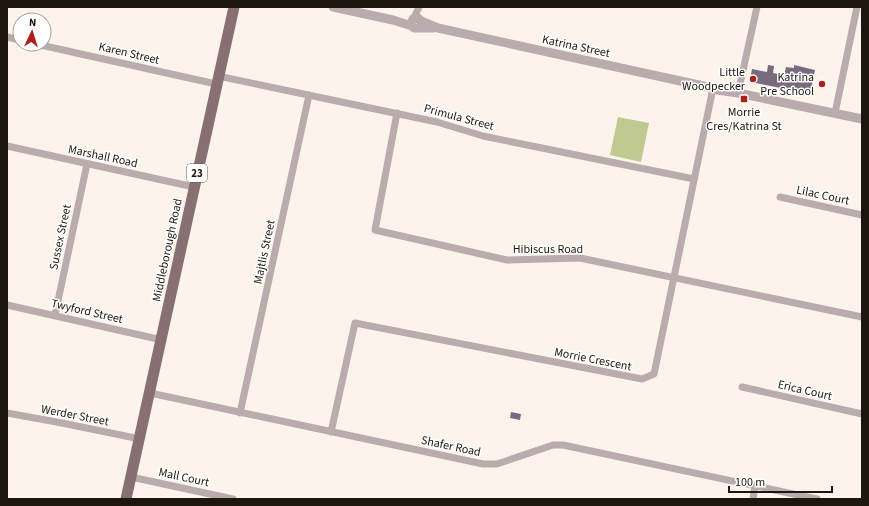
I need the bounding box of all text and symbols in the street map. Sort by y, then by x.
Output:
north arrow [12,12,52,52]
text: N [28,15,37,30]
street label: Katrina Street [540,31,611,62]
street label: Karen Street [97,38,161,69]
place label: Little Woodpecker [682,64,746,95]
place label: Katrina Pre School [760,69,814,100]
marker: Little Woodpecker [748,74,758,84]
marker: Katrina Pre School [817,79,827,89]
marker: Morrie Cres/Katrina St [739,94,749,104]
street label: Primula Street [422,100,496,135]
place label: Morrie Cres/Katrina St [706,104,782,135]
street label: Marshall Road [67,141,139,172]
road number: 23 [187,164,207,182]
street label: Lilac Court [795,182,851,209]
street label: Middleborough Road [148,197,187,303]
street label: Sussex Street [45,203,76,271]
street label: Majtlis Street [249,218,280,286]
street label: Hibiscus Road [513,241,583,258]
street label: Twyford Street [49,295,125,328]
street label: Morrie Crescent [553,344,633,375]
street label: Erica Court [776,376,834,405]
street label: Werder Street [40,401,110,430]
street label: Shafer Road [419,432,482,461]
street label: Mall Court [157,464,211,491]
scale bar [729,468,832,494]
text: 100 m [735,474,765,491]

